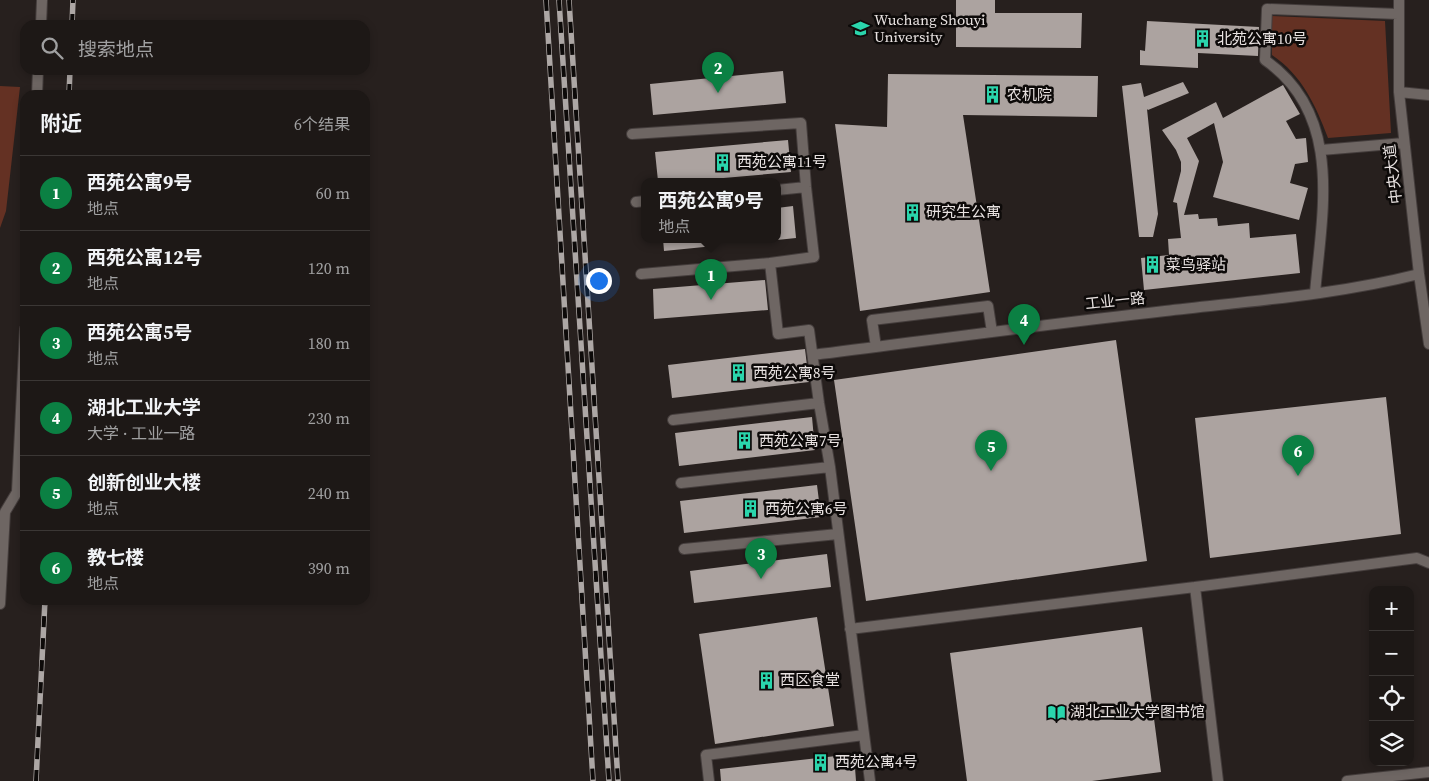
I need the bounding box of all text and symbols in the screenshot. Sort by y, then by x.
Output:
place label: Wuchang Shouyi University [874,9,986,47]
school or university icon: Wuchang Shouyi University [850,19,870,39]
search box [20,20,370,75]
place label: 北苑公寓10号 [1217,28,1307,49]
building icon: 北苑公寓10号 [1193,29,1213,49]
icon: search [38,34,66,62]
text: 搜索地点 [78,36,154,62]
pin: 2 [702,52,734,93]
place label: 农机院 [1007,84,1052,105]
building icon: 农机院 [983,85,1003,105]
text: 附近 [40,109,82,138]
text: 6个结果 [294,113,350,135]
street label: 中央大道 [1378,143,1407,205]
place label: 西苑公寓11号 [737,151,827,172]
building icon: 西苑公寓11号 [713,152,733,172]
text: 西苑公寓9号 [87,169,192,195]
popup [641,178,781,243]
text: 1 [52,182,60,204]
text: 60 m [316,182,350,204]
text: 西苑公寓9号 [658,187,764,213]
text: 地点 [87,197,119,219]
place label: 研究生公寓 [926,201,1001,222]
building icon: 研究生公寓 [902,202,922,222]
text: 地点 [658,215,690,237]
text: 西苑公寓12号 [87,244,203,270]
place label: 菜鸟驿站 [1166,254,1226,275]
building icon: 菜鸟驿站 [1142,255,1162,275]
text: 2 [52,257,60,279]
text: 120 m [308,257,350,279]
pin: 1 [695,259,727,300]
your location [586,268,612,294]
text: 地点 [87,272,119,294]
street label: 工业一路 [1084,287,1146,314]
pin: 4 [1008,304,1040,345]
text: 西苑公寓5号 [87,319,192,345]
text: 3 [52,332,60,354]
text: 180 m [308,332,350,354]
text: 地点 [87,347,119,369]
place label: 西苑公寓8号 [753,362,836,383]
building icon: 西苑公寓8号 [729,363,749,383]
text: 湖北工业大学 [87,394,201,420]
text: 4 [52,407,60,429]
text: 230 m [308,407,350,429]
text: 大学 · 工业一路 [87,422,195,444]
place label: 西苑公寓7号 [759,430,842,451]
pin: 5 [975,430,1007,471]
building icon: 西苑公寓7号 [735,431,755,451]
pin: 6 [1282,435,1314,476]
text: 创新创业大楼 [87,469,201,495]
text: 5 [52,482,60,504]
text: 240 m [308,482,350,504]
text: 地点 [87,497,119,519]
place label: 西苑公寓6号 [765,498,848,519]
building icon: 西苑公寓6号 [741,499,761,519]
pin: 3 [745,538,777,579]
text: 教七楼 [87,544,144,570]
text: 6 [52,557,60,579]
text: 390 m [308,557,350,579]
text: 地点 [87,572,119,594]
map controls [1369,586,1414,766]
button: + [1369,586,1414,631]
button: − [1369,631,1414,676]
place label: 西区食堂 [780,669,840,690]
building icon: 西区食堂 [756,670,776,690]
button: locate [1369,676,1414,721]
place label: 湖北工业大学图书馆 [1070,701,1205,722]
library icon: 湖北工业大学图书馆 [1046,702,1066,722]
button: layers [1369,721,1414,766]
place label: 西苑公寓4号 [835,751,918,772]
building icon: 西苑公寓4号 [811,752,831,772]

